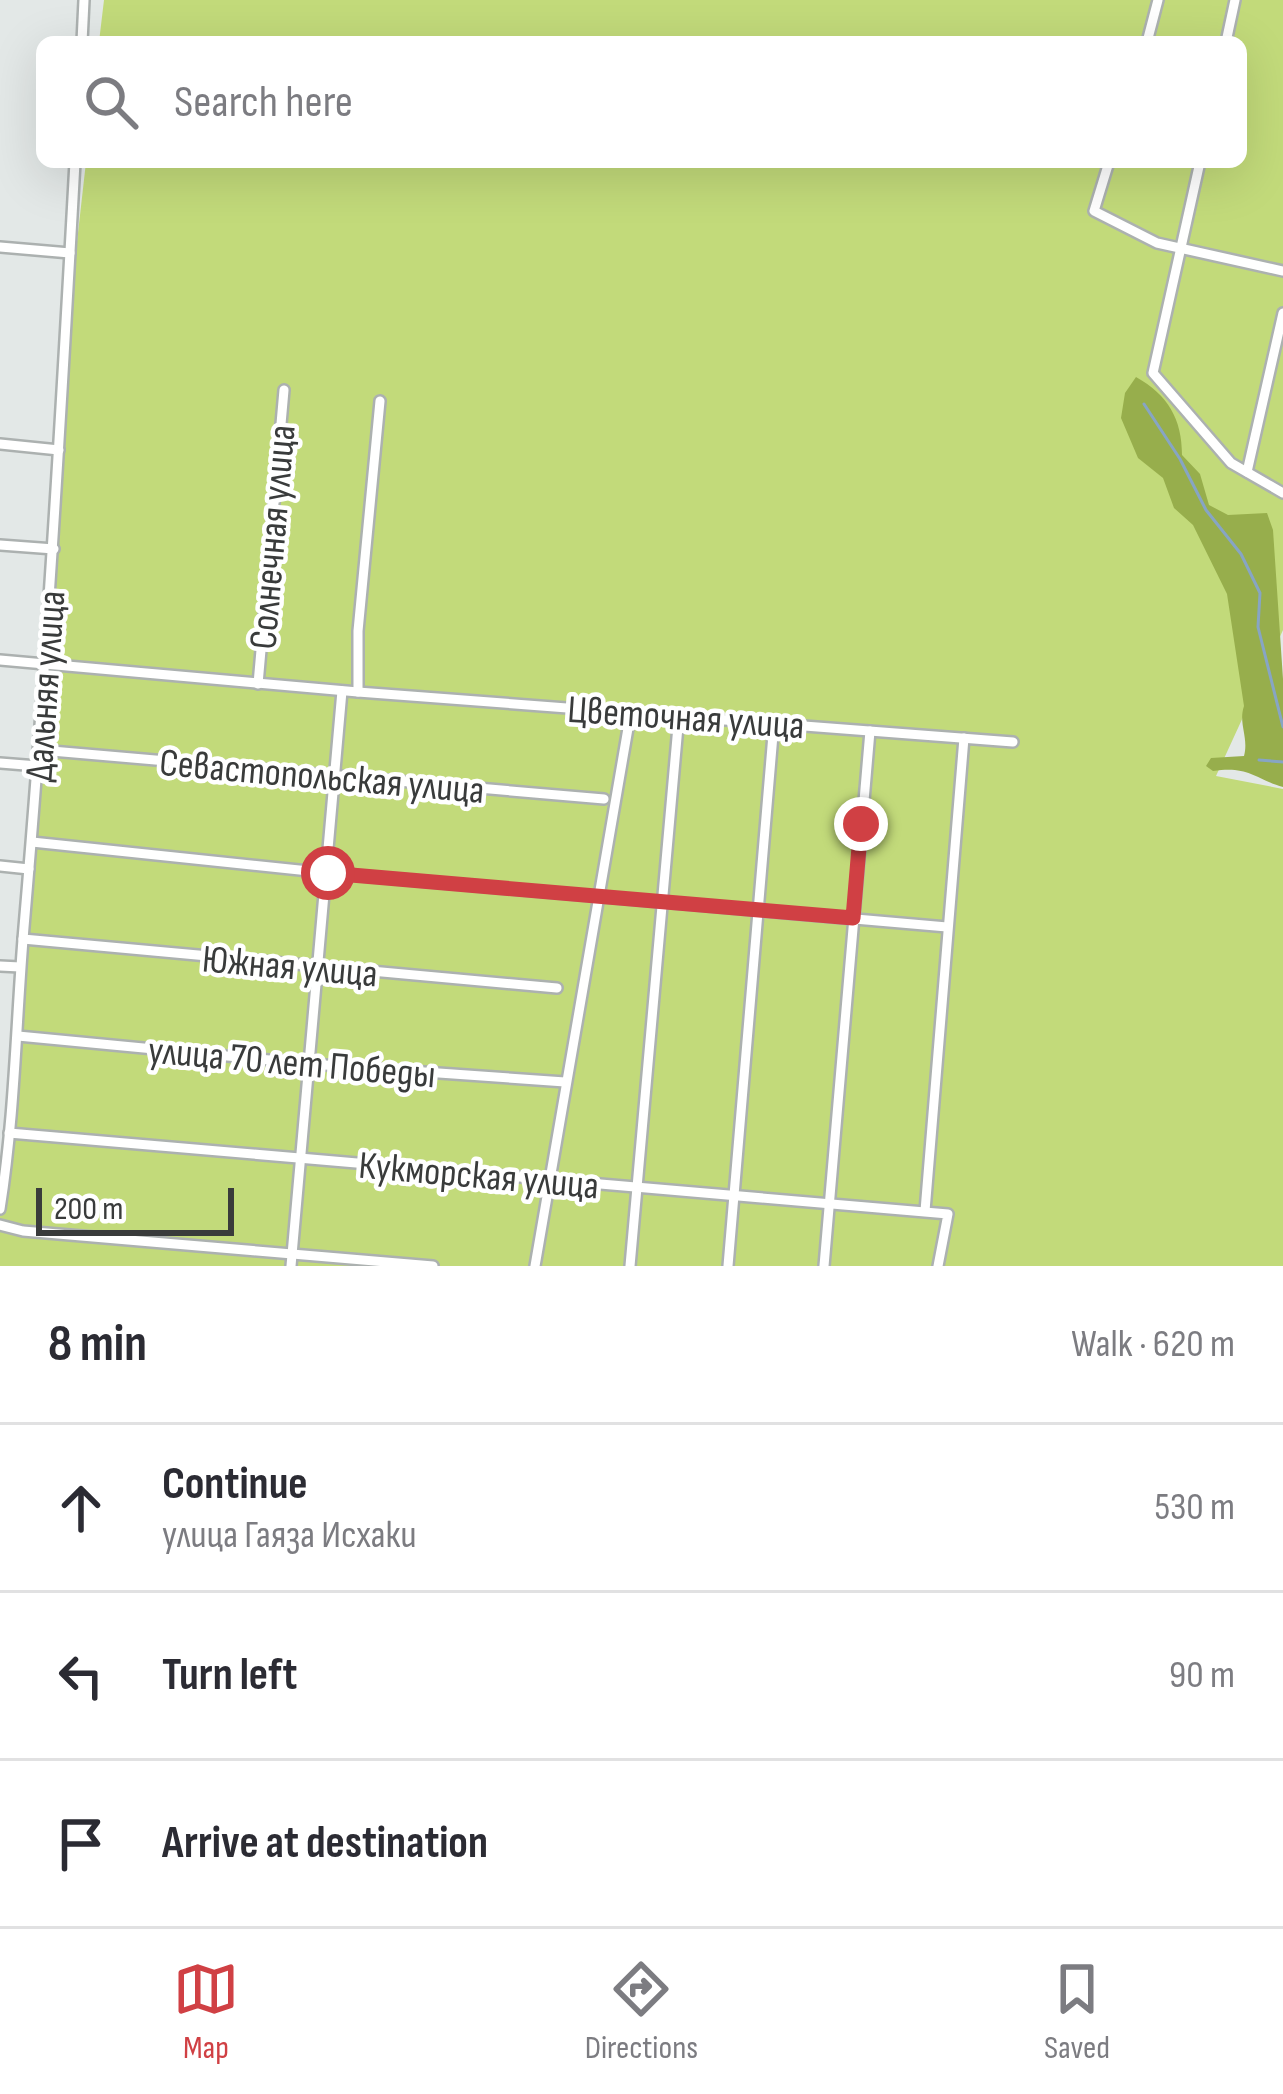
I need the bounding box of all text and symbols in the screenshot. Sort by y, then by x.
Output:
search box [36,36,1247,168]
icon: search [78,69,144,135]
text: Search here [174,75,353,130]
street label: Солнечная улица [240,423,307,651]
street label: Дальняя улица [16,589,77,783]
street label: Цветочная улица [566,687,806,750]
street label: Севастопольская улица [157,740,486,815]
route end [834,797,888,851]
route start [301,846,355,900]
street label: Южная улица [200,936,379,999]
street label: улица 70 лет Победы [146,1028,437,1099]
street label: Кукморская улица [357,1143,601,1210]
scale bar [36,1182,234,1235]
text: 200 m [54,1189,123,1229]
text: 8 min [48,1314,147,1375]
text: Walk · 620 m [1071,1321,1235,1368]
text: Continue [162,1457,308,1512]
icon: ahead [48,1475,114,1541]
text: 530 m [1154,1484,1235,1531]
text: улица Гаяза Исхаки [162,1512,416,1559]
icon: left [48,1643,114,1709]
text: Turn left [162,1648,297,1703]
text: 90 m [1169,1652,1235,1699]
icon: arrive [48,1811,114,1877]
text: Arrive at destination [162,1816,488,1871]
tab: Map [173,1956,239,2068]
tab: Directions [585,1956,698,2068]
tab: Saved [1044,1956,1110,2068]

